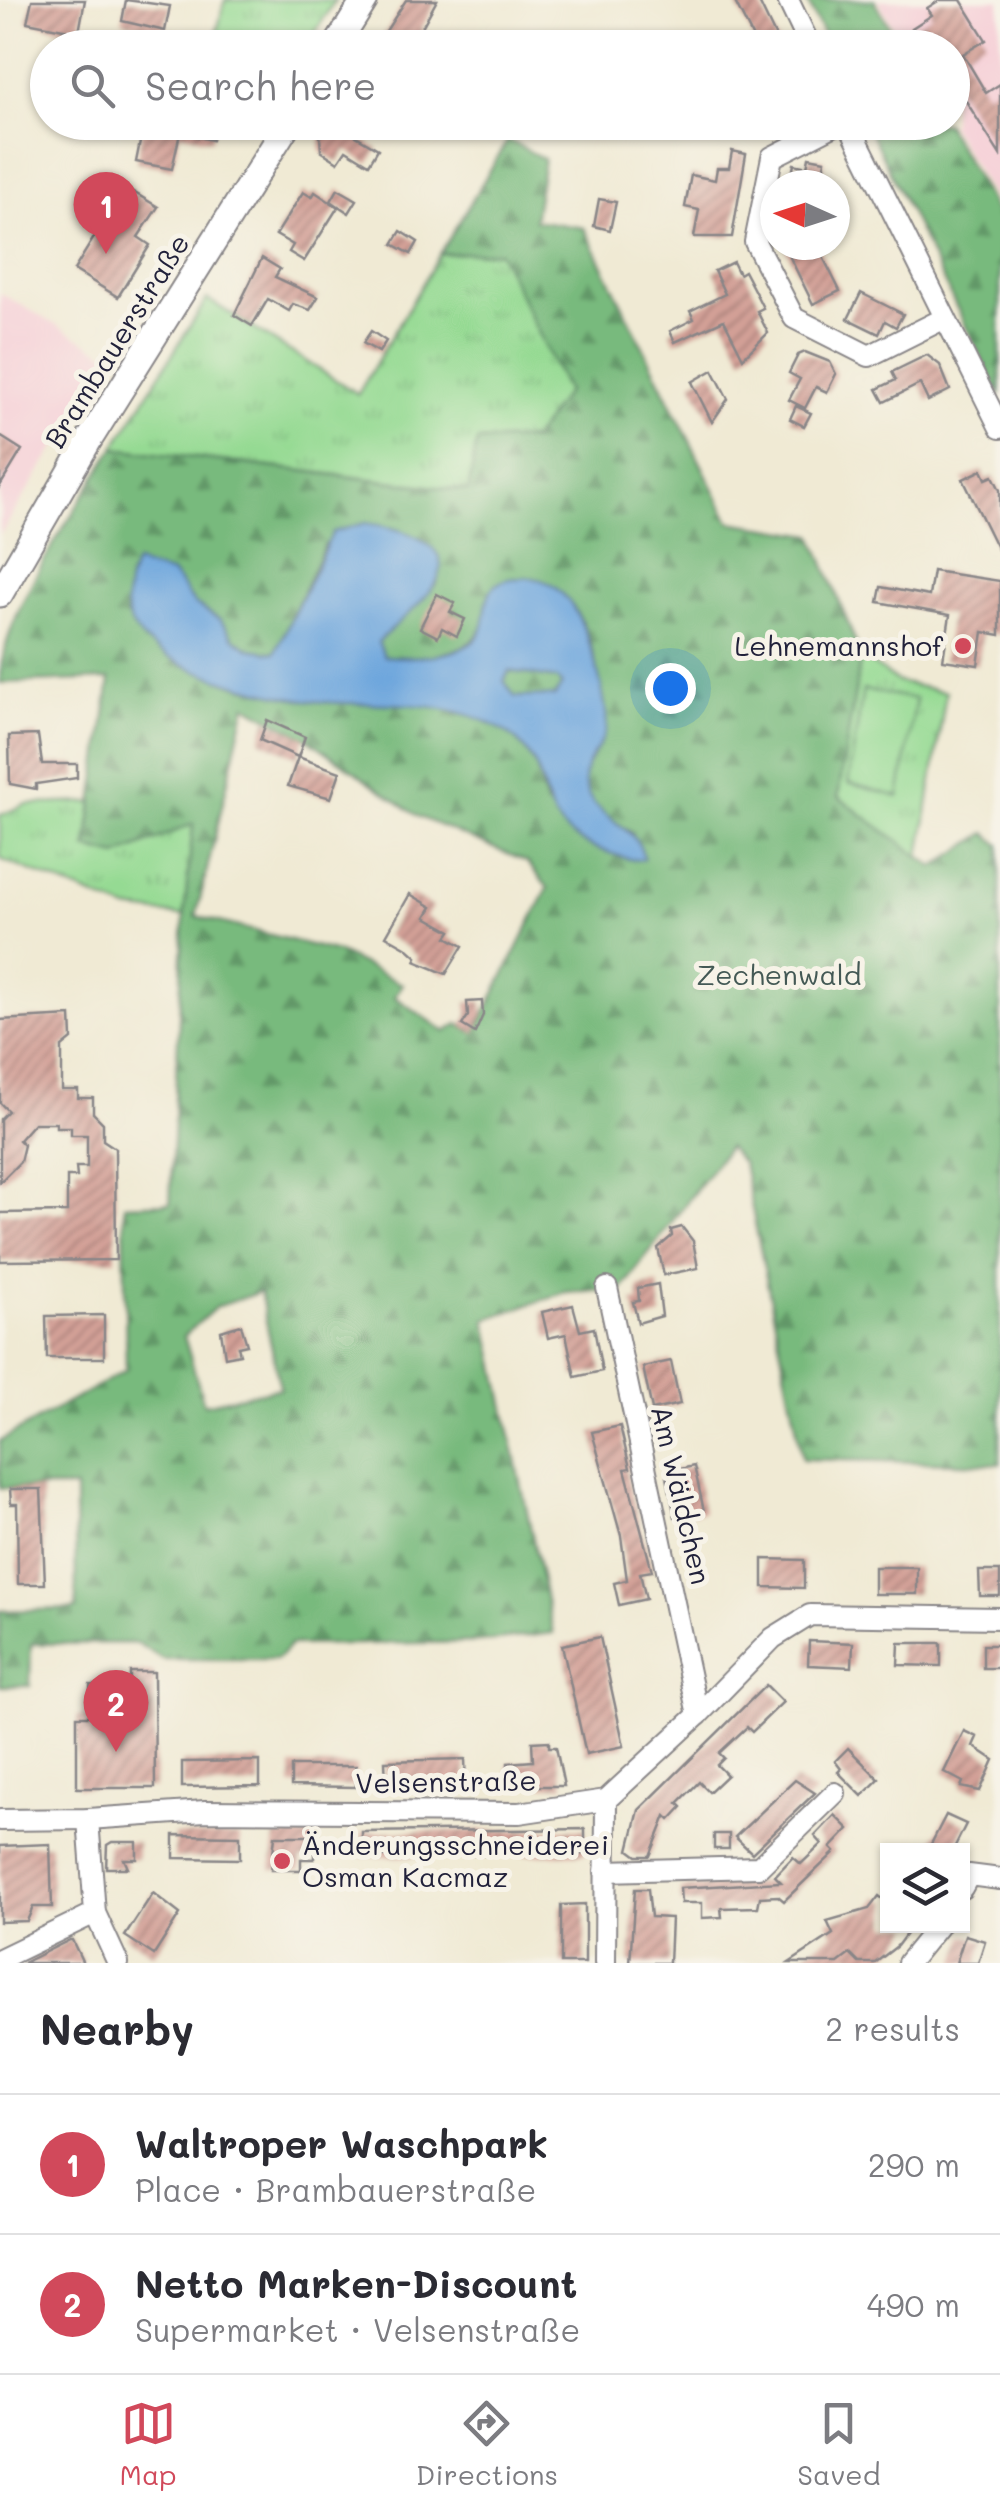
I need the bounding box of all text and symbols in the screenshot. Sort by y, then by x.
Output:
search box [30,30,970,140]
icon: search [65,58,120,113]
text: Search here [145,60,376,110]
north arrow [760,170,850,260]
pin: 1 [74,172,138,254]
street label: Brambauerstraße [36,227,197,454]
place label: Lehnemannshof [735,627,944,663]
marker: Lehnemannshof [952,635,974,657]
your location [645,663,696,714]
park label: Zechenwald [696,956,862,992]
street label: Am Wäldchen [644,1402,720,1588]
pin: 2 [84,1670,148,1752]
street label: Velsenstraße [355,1761,537,1801]
place label: Änderungsschneiderei Osman Kacmaz [302,1826,609,1894]
map controls [880,1843,970,1933]
button: layers [880,1843,970,1933]
marker: Änderungsschneiderei Osman Kacmaz [271,1850,293,1872]
text: Nearby [40,2001,194,2056]
text: 2 results [825,2007,960,2049]
text: Waltroper Waschpark [135,2118,548,2168]
text: 1 [65,2143,80,2185]
text: 290 m [868,2143,960,2185]
text: Place · Brambauerstraße [135,2168,536,2210]
text: Netto Marken-Discount [135,2258,577,2308]
text: 2 [64,2283,81,2325]
text: 490 m [867,2283,960,2325]
text: Supermarket · Velsenstraße [135,2308,580,2350]
tab: Map [120,2396,177,2492]
tab: Directions [416,2396,558,2492]
tab: Saved [797,2396,880,2492]

